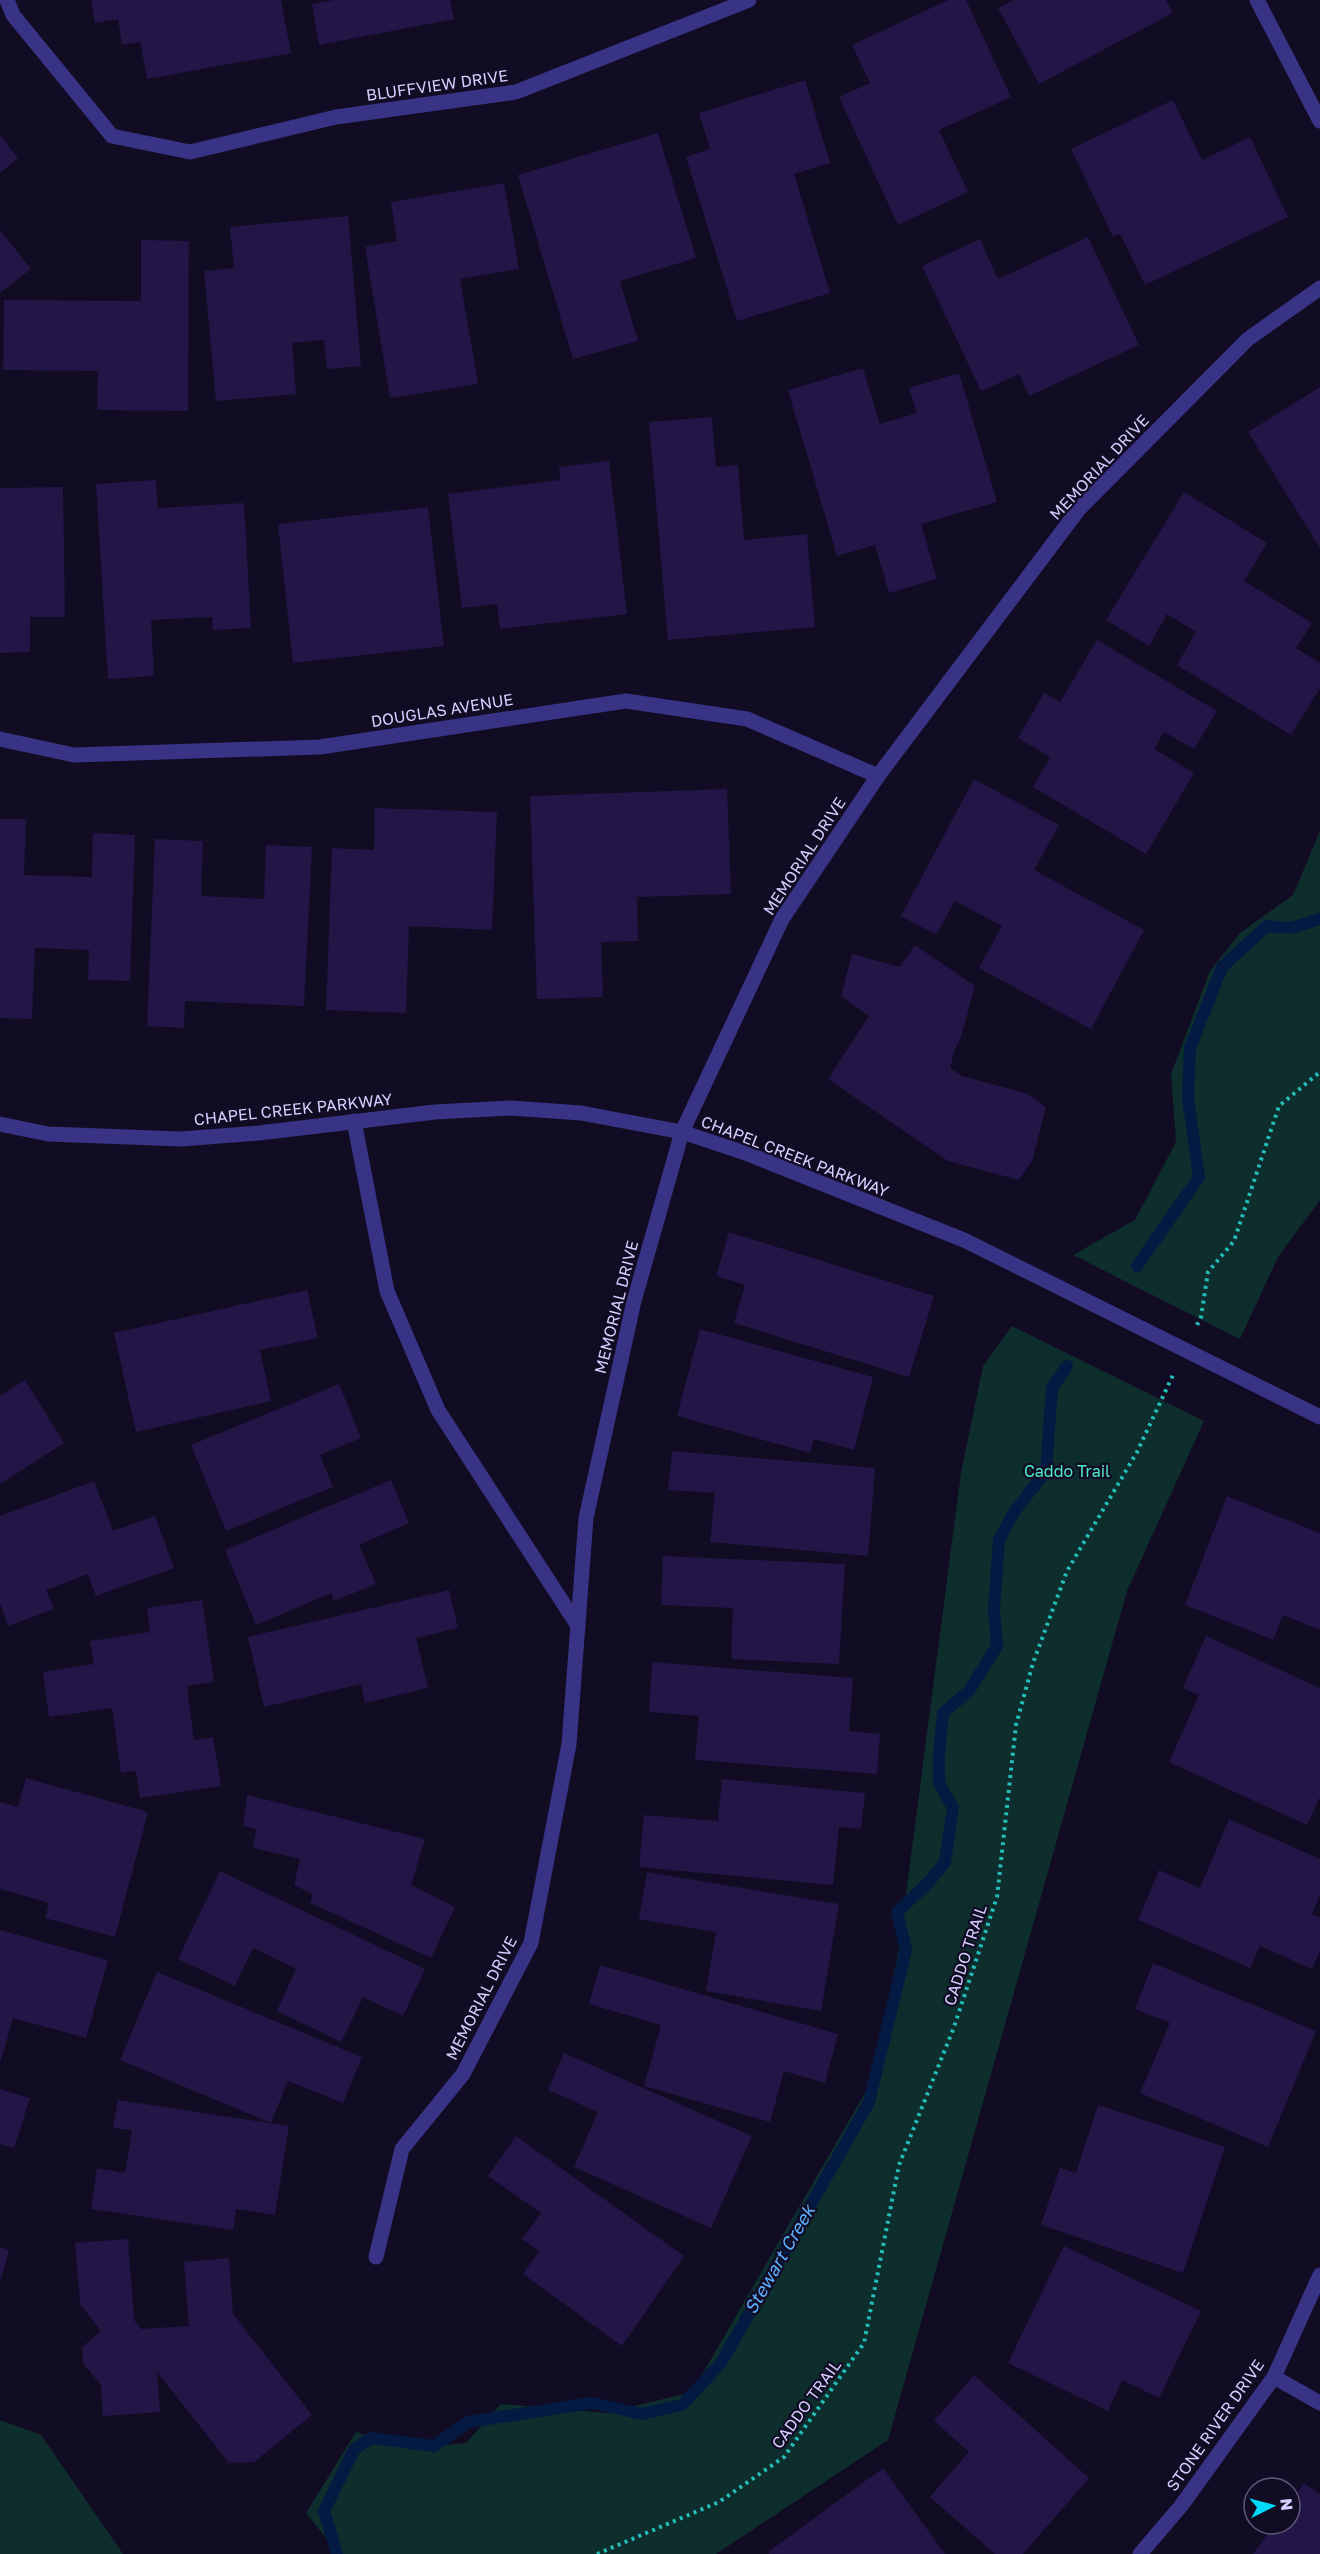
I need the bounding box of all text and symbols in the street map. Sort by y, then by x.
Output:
street label: BLUFFVIEW DRIVE [365,65,509,105]
street label: MEMORIAL DRIVE [1045,410,1153,524]
street label: DOUGLAS AVENUE [369,689,515,731]
street label: MEMORIAL DRIVE [758,793,850,919]
street label: CHAPEL CREEK PARKWAY [193,1089,394,1129]
street label: CHAPEL CREEK PARKWAY [698,1111,892,1201]
street label: MEMORIAL DRIVE [590,1238,642,1376]
park label: Caddo Trail [1024,1461,1110,1481]
street label: CADDO TRAIL [939,1902,991,2008]
street label: MEMORIAL DRIVE [441,1933,521,2063]
water label: Stewart Creek [739,2199,820,2317]
street label: STONE RIVER DRIVE [1162,2355,1268,2495]
street label: CADDO TRAIL [767,2356,845,2452]
north arrow [1242,2476,1302,2536]
text: N [1276,2497,1297,2512]

